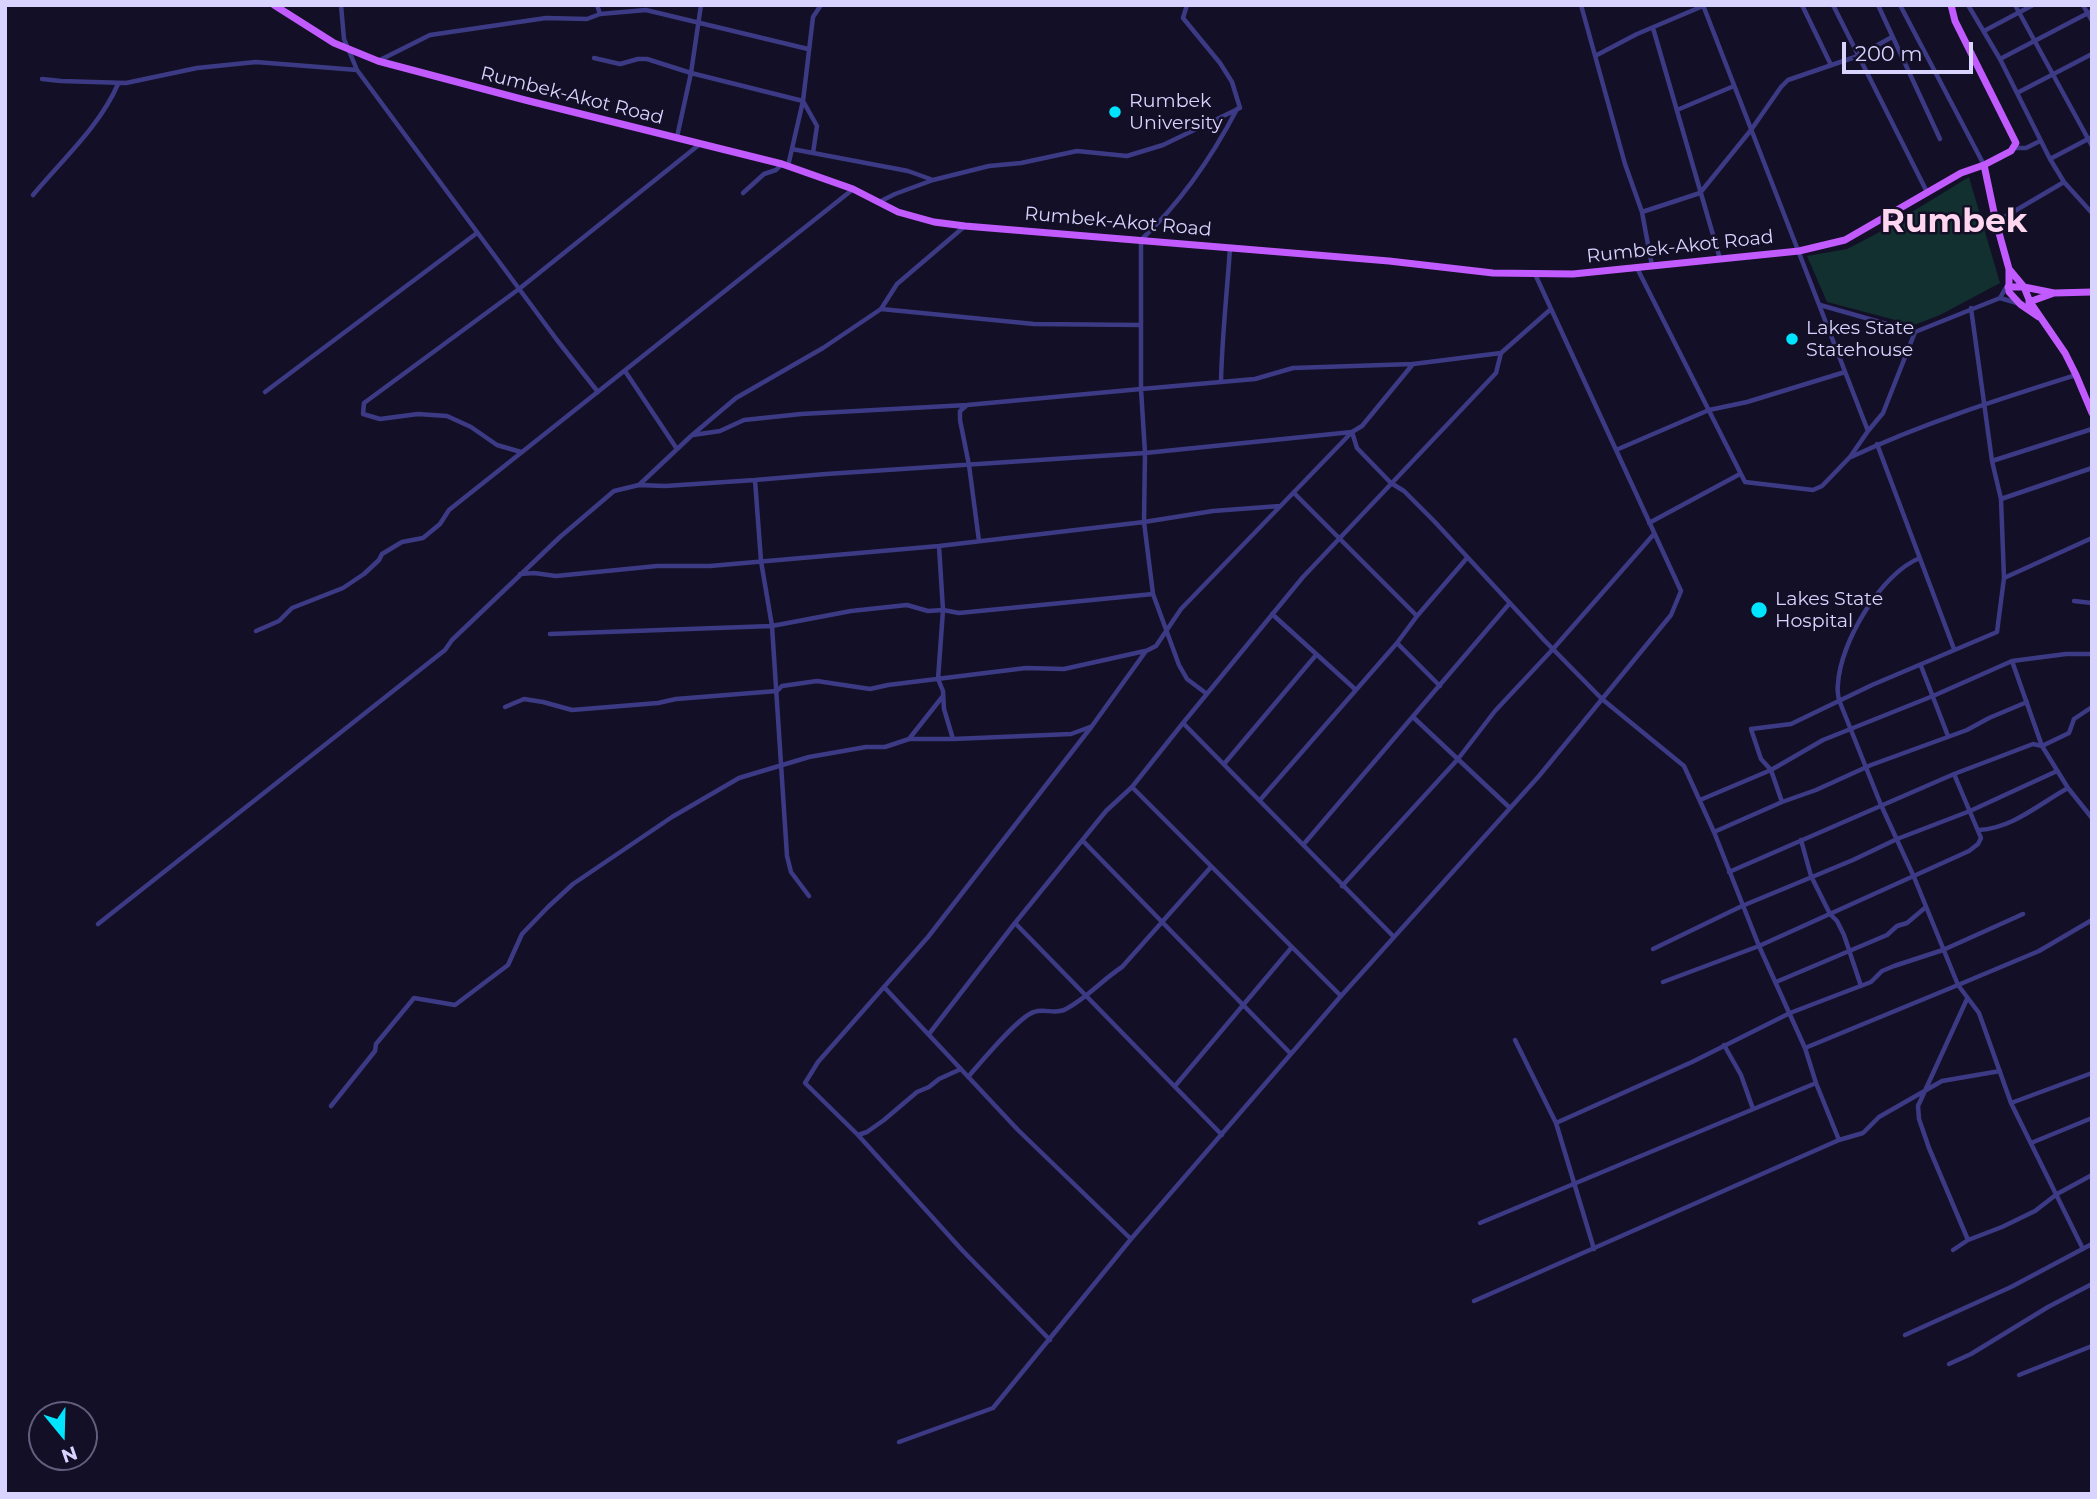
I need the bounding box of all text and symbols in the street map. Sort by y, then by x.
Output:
scale bar [1845,28,1976,72]
text: 200 m [1855,41,1922,66]
street label: Rumbek-Akot Road [478,62,666,130]
place label: Rumbek University [1129,90,1223,134]
marker: Rumbek University [1107,104,1123,120]
street label: Rumbek-Akot Road [1023,202,1213,242]
district label: Rumbek [1881,202,2027,242]
street label: Rumbek-Akot Road [1585,226,1775,268]
place label: Lakes State Statehouse [1806,317,1914,361]
marker: Lakes State Statehouse [1784,331,1800,347]
place label: Lakes State Hospital [1775,588,1883,632]
marker: Lakes State Hospital [1749,600,1769,620]
north arrow [28,1401,98,1471]
text: N [58,1441,80,1468]

